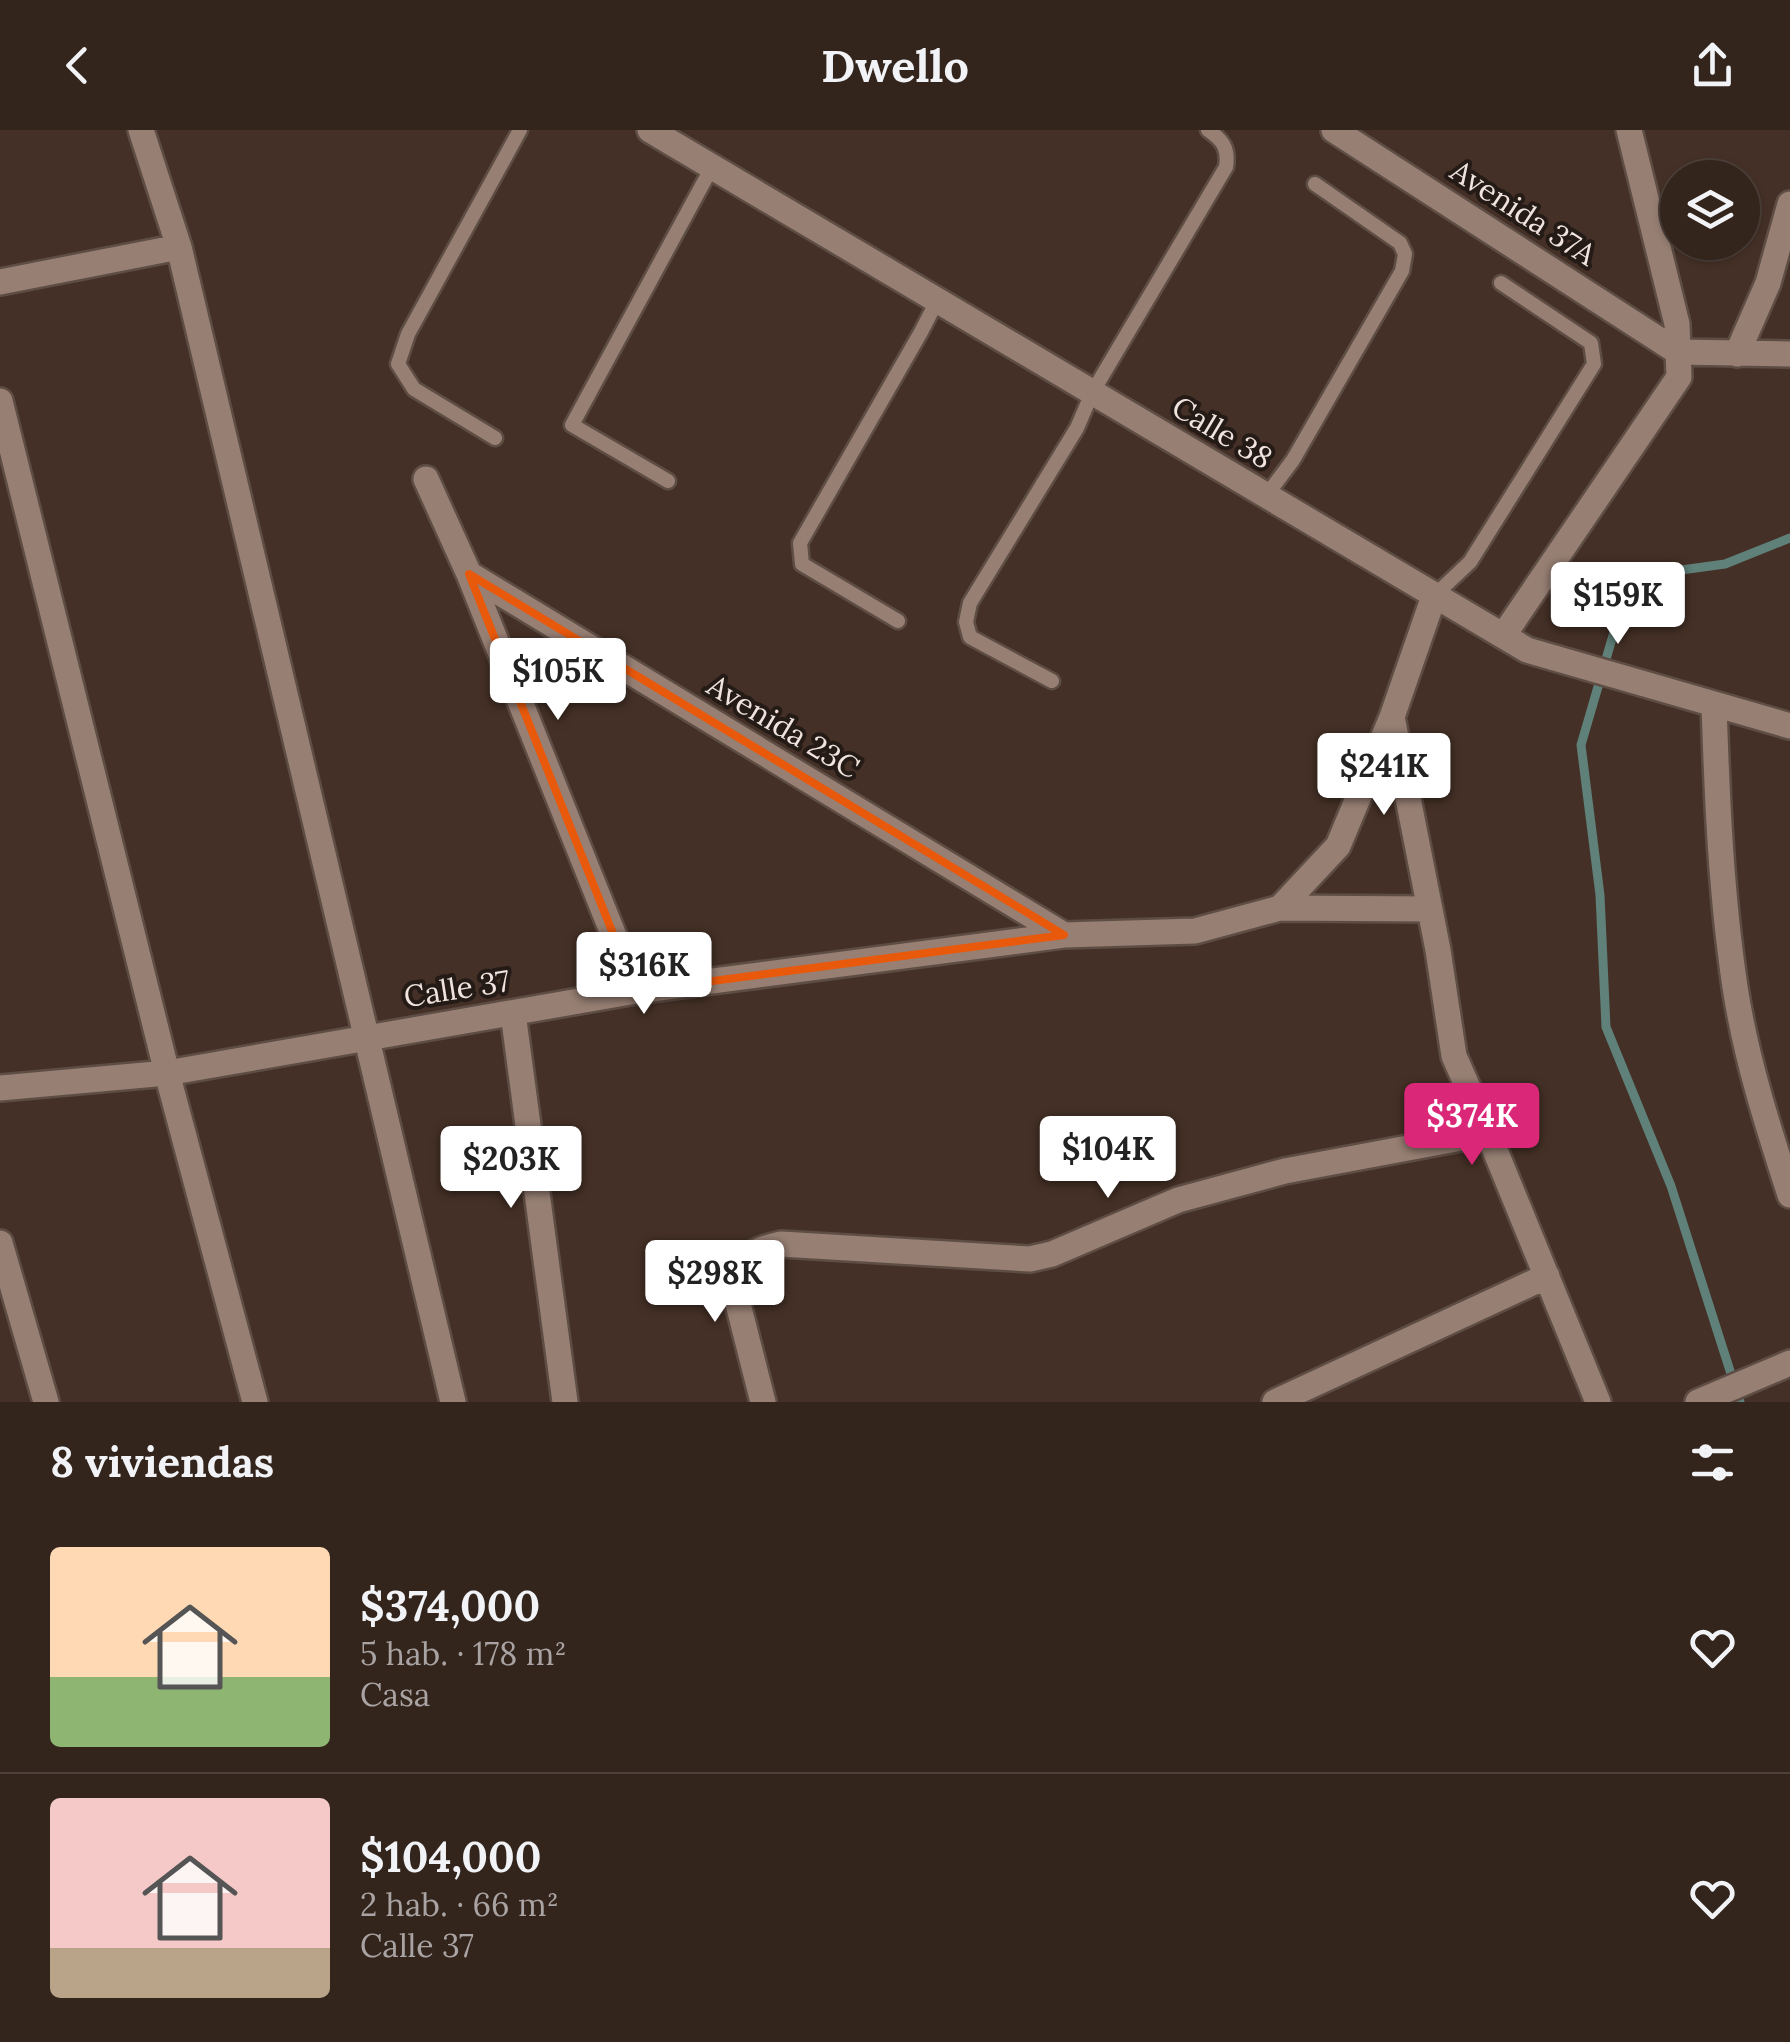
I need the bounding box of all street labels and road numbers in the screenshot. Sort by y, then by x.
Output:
street label: Avenida 37A [1443,151,1604,274]
street label: Calle 38 [1165,387,1280,477]
street label: Avenida 23C [700,665,866,786]
street label: Calle 37 [401,961,513,1015]

